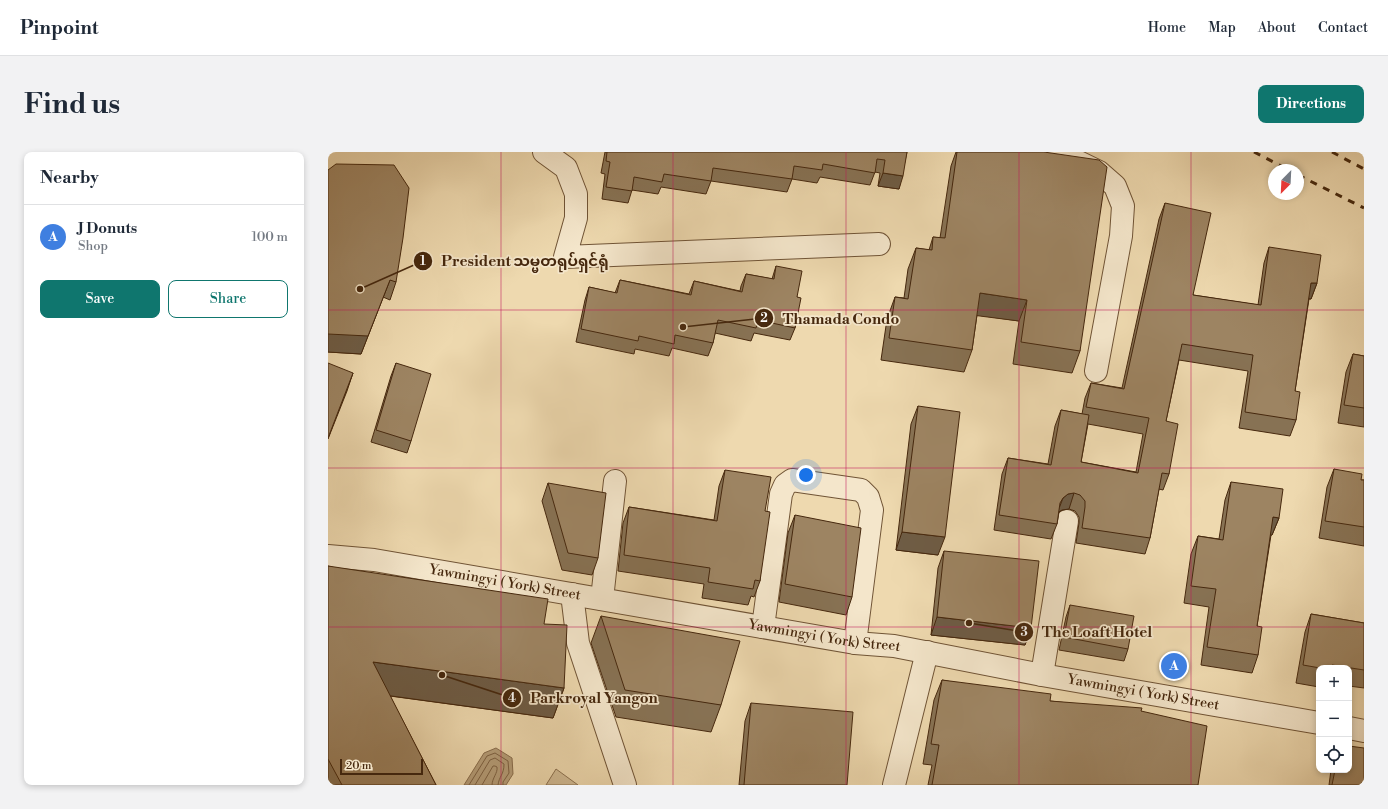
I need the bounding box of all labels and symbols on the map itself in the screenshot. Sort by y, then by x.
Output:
north arrow [1268,164,1304,200]
callout: President သမ္မတရုပ်ရှင်ရုံ [413,247,617,274]
text: President သမ္မတရုပ်ရှင်ရုံ [441,251,609,273]
text: 1 [420,254,426,269]
callout: Thamada Condo [754,305,907,332]
text: Thamada Condo [783,310,900,329]
text: 2 [760,311,768,326]
your location [796,465,816,485]
street label: Yawmingyi ( York) Street [427,560,582,605]
street label: Yawmingyi ( York) Street [746,616,902,656]
callout: The Loaft Hotel [1014,618,1161,645]
text: The Loaft Hotel [1042,623,1152,642]
text: 3 [1020,625,1028,640]
pin: A [1161,651,1187,681]
street label: Yawmingyi ( York) Street [1065,670,1221,715]
callout: Parkroyal Yangon [502,684,666,711]
text: Parkroyal Yangon [530,689,659,708]
text: 4 [508,691,516,706]
scale bar [340,757,423,776]

